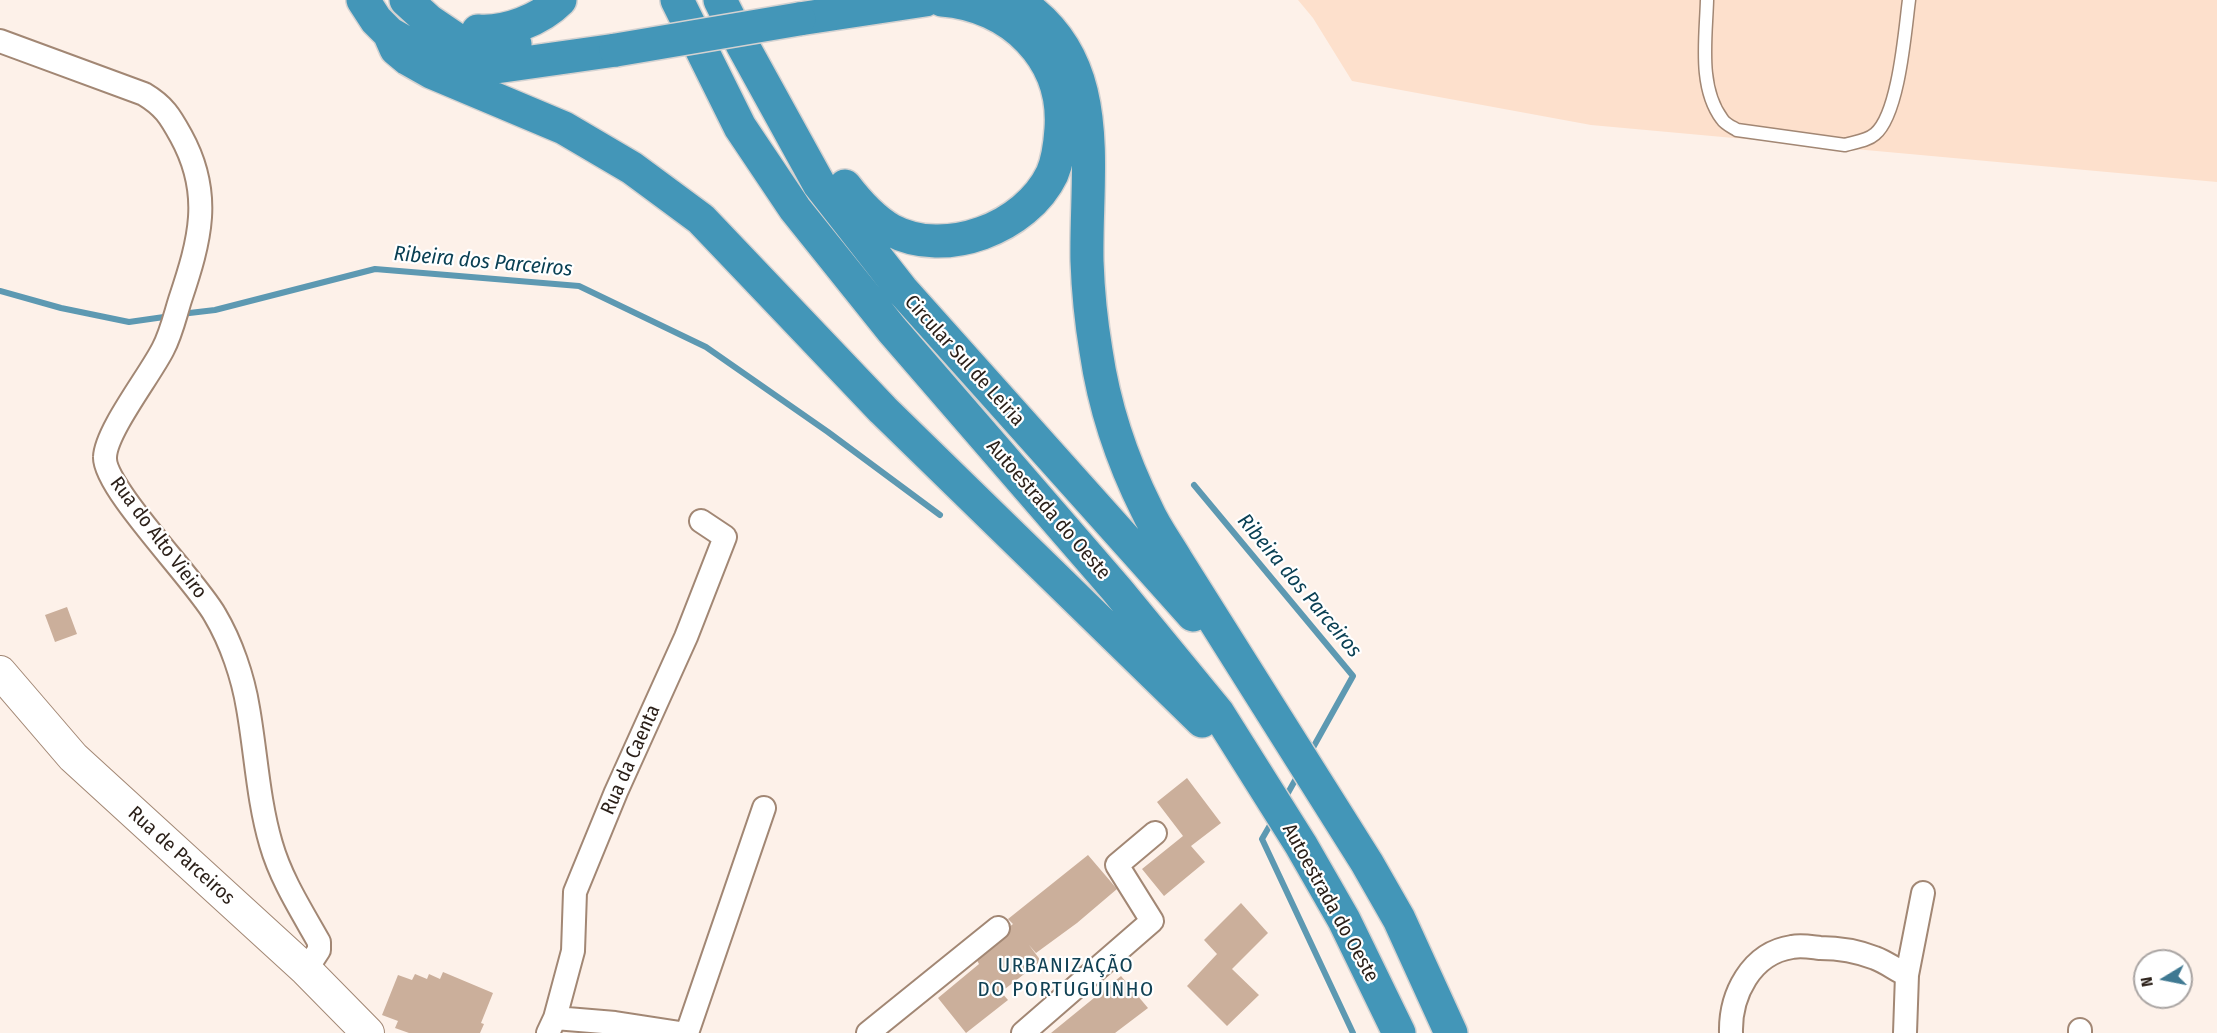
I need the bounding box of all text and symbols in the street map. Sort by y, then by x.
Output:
water label: Ribeira dos Parceiros [393,242,573,282]
street label: Circular Sul de Leiria [899,291,1029,431]
street label: Autoestrada do Oeste [981,435,1115,585]
street label: Rua do Alto Vieiro [104,472,212,604]
water label: Ribeira dos Parceiros [1232,509,1366,663]
street label: Rua da Caenta [596,701,666,819]
street label: Rua de Parceiros [123,802,239,910]
street label: Autoestrada do Oeste [1277,820,1383,986]
north arrow [2133,949,2193,1009]
district label: URBANIZAÇÃO DO PORTUGUINHO [977,953,1155,1003]
text: N [2137,975,2157,988]

